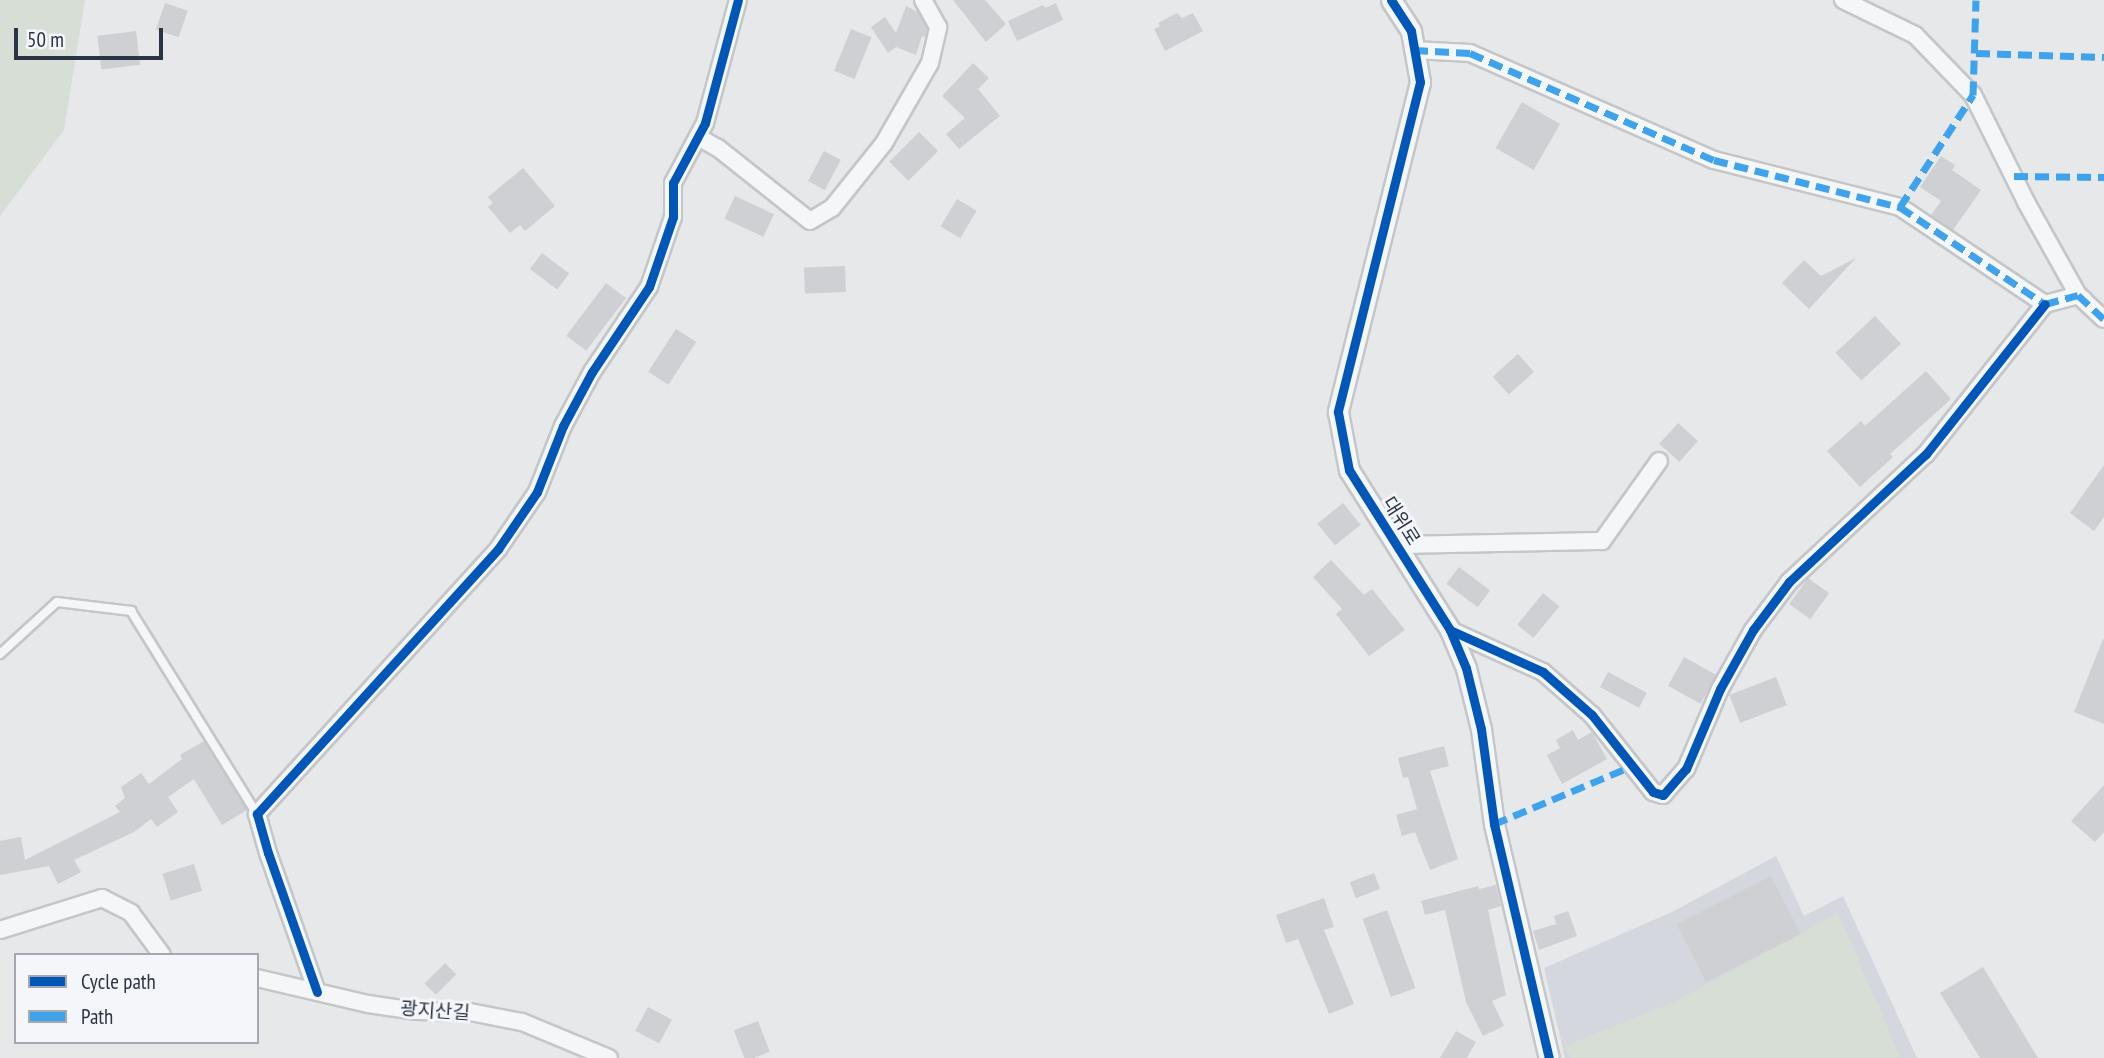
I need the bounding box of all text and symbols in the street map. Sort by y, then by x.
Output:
scale bar [18,14,166,58]
text: 50 m [27,26,64,53]
street label: 대위로 [1377,493,1425,549]
legend [14,953,259,1044]
text: Cycle path [81,968,156,995]
street label: 광지산길 [399,997,471,1025]
text: Path [81,1003,113,1030]

